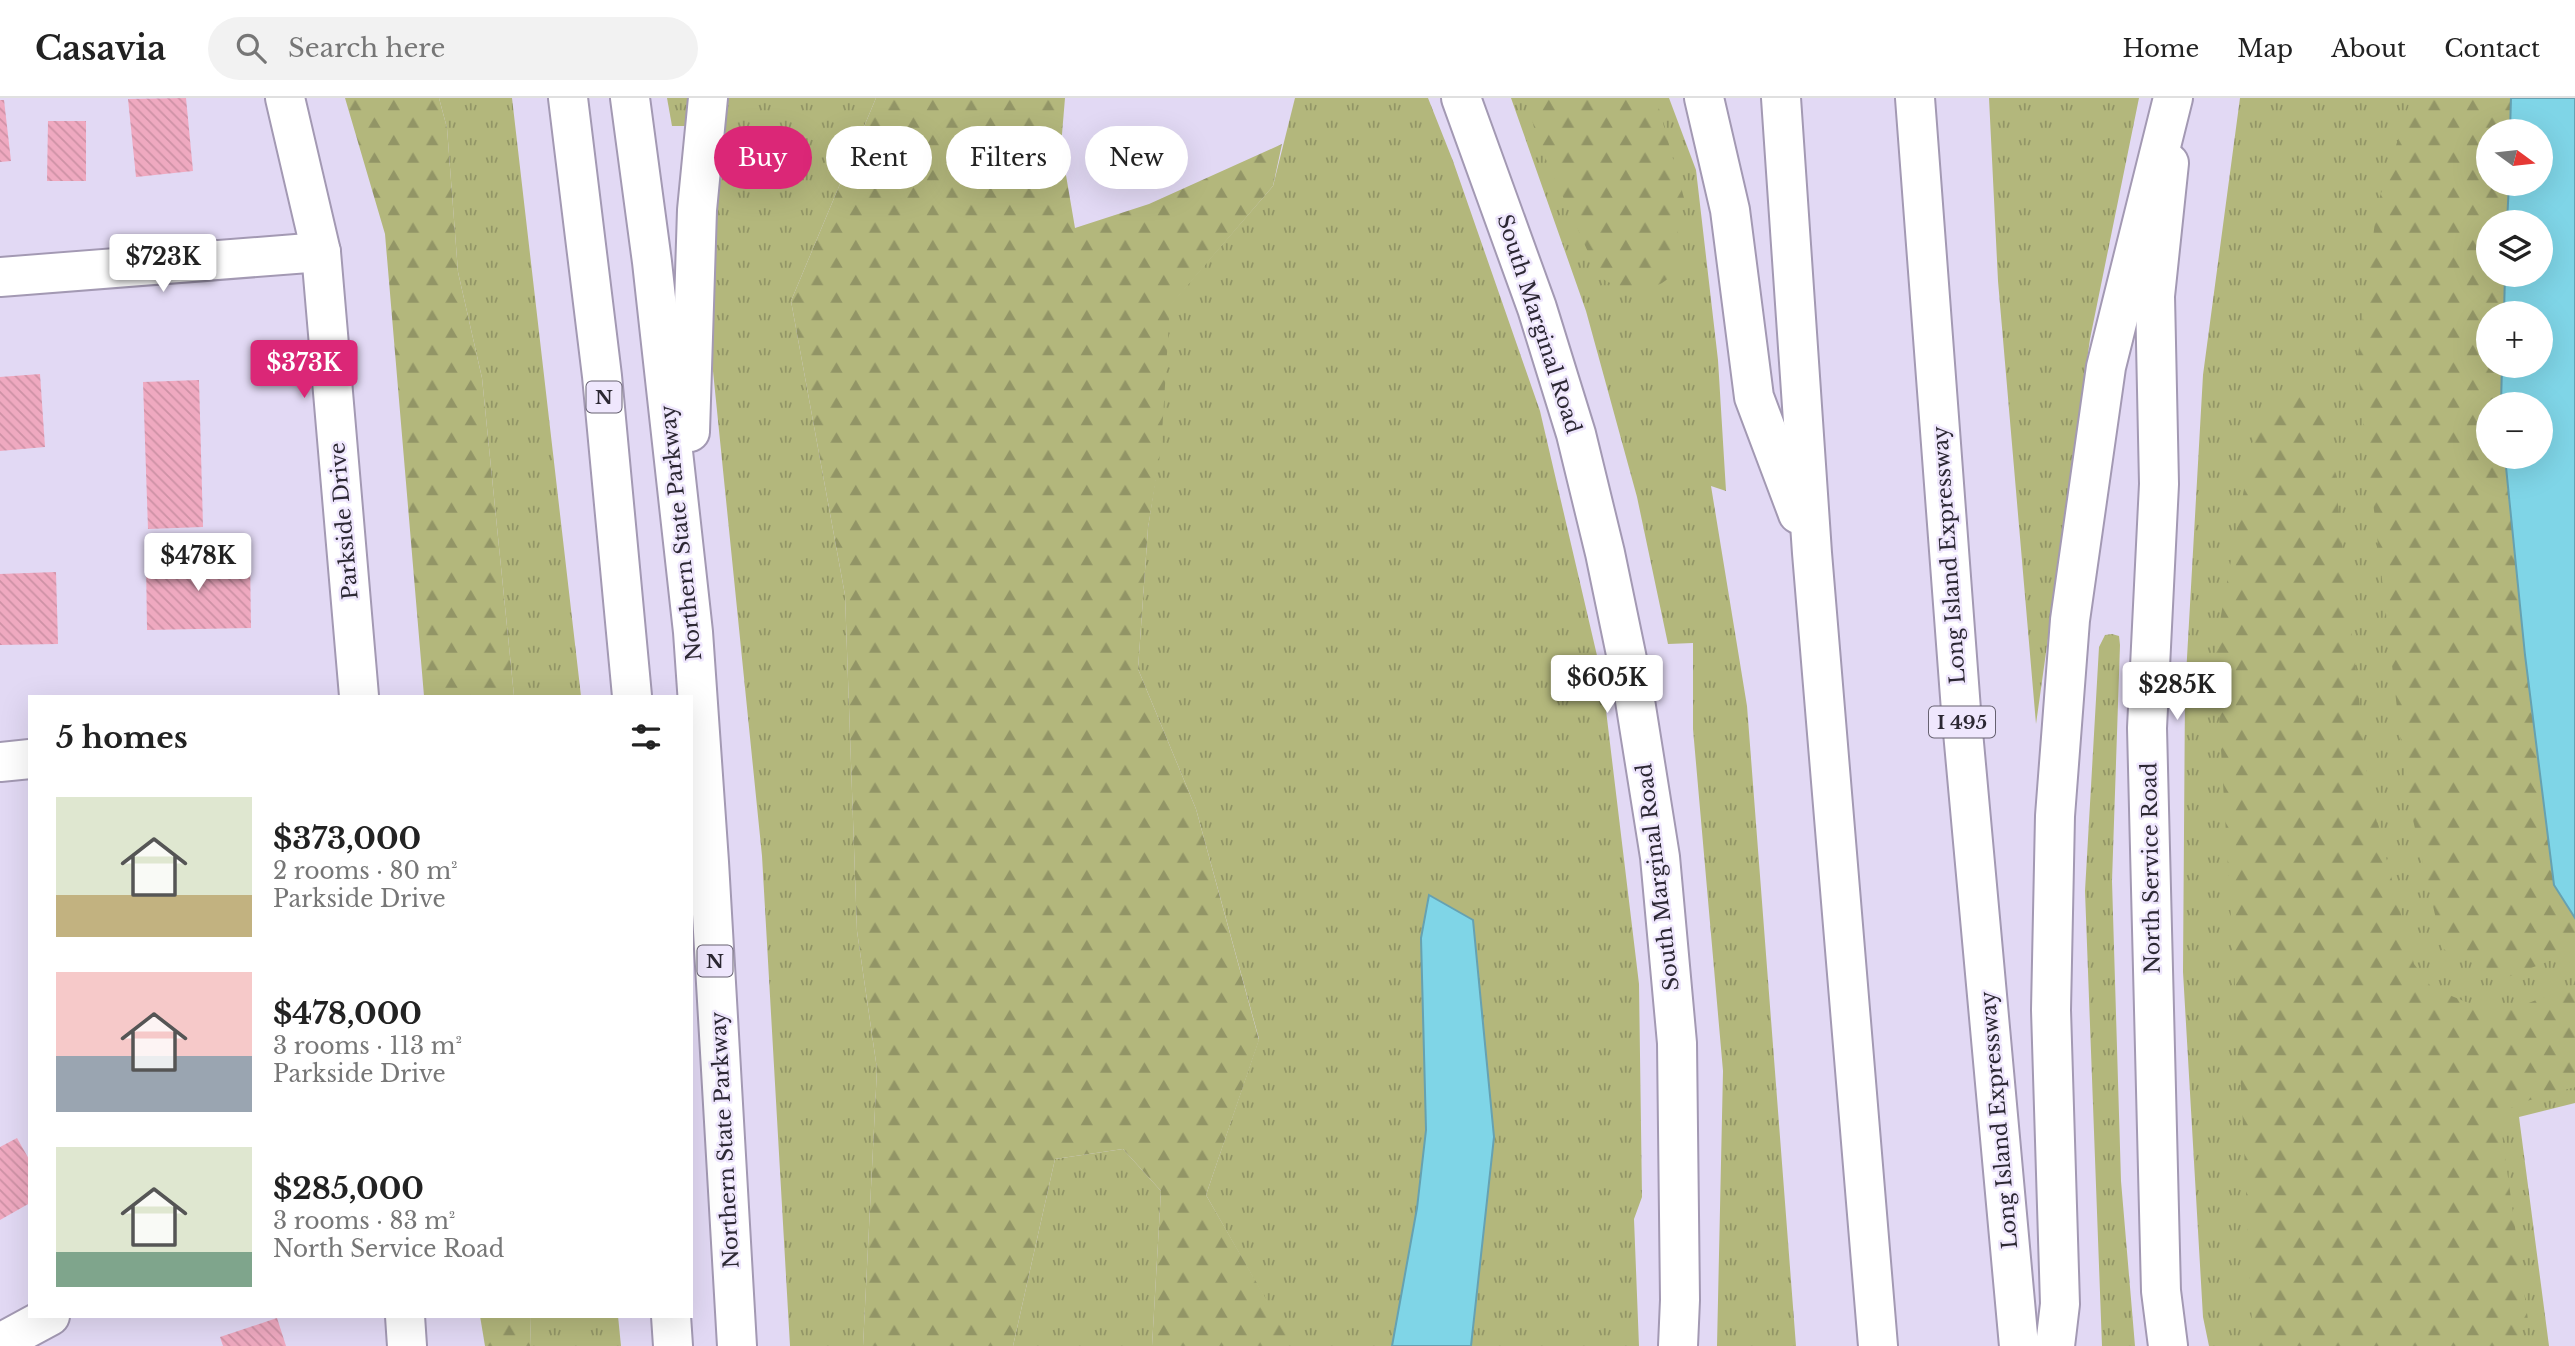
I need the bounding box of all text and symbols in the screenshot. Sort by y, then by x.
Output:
search box [208,17,698,80]
text: Casavia [35,28,166,69]
icon: search [232,29,270,67]
text: Search here [288,32,445,64]
text: Home [2123,34,2199,63]
text: Map [2237,34,2293,63]
text: About [2331,34,2406,63]
text: Contact [2444,34,2540,63]
north arrow [2476,119,2553,196]
map controls [2476,119,2553,469]
chip: Buy [714,126,812,189]
chip: Rent [826,126,932,189]
chip: Filters [946,126,1071,189]
chip: New [1085,126,1188,189]
button: layers [2476,210,2553,287]
street label: South Marginal Road [1491,211,1587,437]
pin: $723K [114,234,212,294]
text: $723K [125,243,201,271]
button: + [2476,301,2553,378]
pin: $373K [255,341,353,400]
text: $373K [267,349,341,377]
road number: N [586,382,622,412]
button: − [2476,392,2553,469]
street label: Northern State Parkway [655,403,707,662]
street label: Long Island Expressway [1927,425,1971,685]
street label: Parkside Drive [324,441,364,601]
pin: $478K [149,533,247,593]
text: $478K [160,542,236,570]
pin: $605K [1558,656,1656,715]
pin: $285K [2128,662,2226,722]
text: $605K [1567,664,1647,692]
text: $285K [2139,671,2215,699]
road number: I 495 [1929,706,1995,737]
icon: filters [627,718,665,756]
text: 5 homes [56,719,188,756]
street label: South Marginal Road [1631,762,1685,992]
street label: North Service Road [2136,762,2166,974]
text: $373,000 [273,820,421,857]
icon: home [112,825,196,909]
text: 2 rooms · 80 m² [273,857,458,885]
text: Parkside Drive [273,885,446,913]
road number: N [698,946,732,976]
street label: Long Island Expressway [1975,990,2023,1250]
text: $478,000 [273,995,422,1032]
icon: home [112,1000,196,1084]
street label: Northern State Parkway [705,1010,745,1269]
text: 3 rooms · 113 m² [273,1032,462,1060]
text: Parkside Drive [273,1060,446,1088]
text: $285,000 [273,1170,424,1207]
icon: home [112,1175,196,1259]
text: 3 rooms · 83 m² [273,1207,455,1235]
text: North Service Road [273,1235,504,1263]

